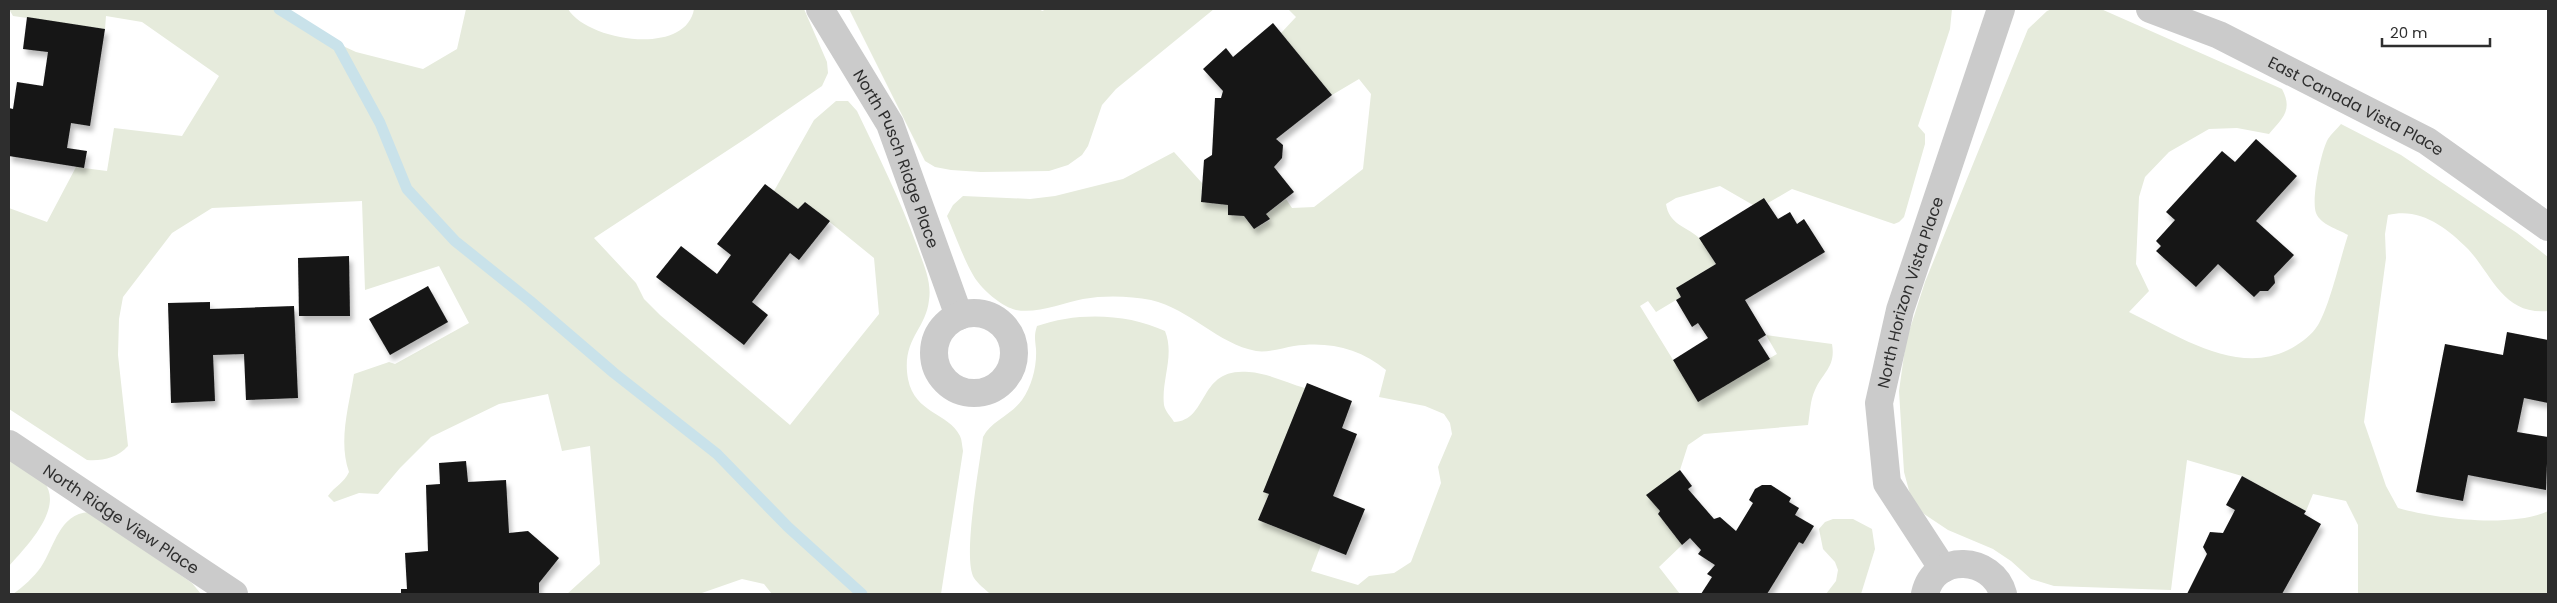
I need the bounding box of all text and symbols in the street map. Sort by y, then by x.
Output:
scale bar [2382,15,2490,47]
text: 20 m [2390,22,2428,43]
street label: East Canada Vista Place [2264,51,2449,162]
street label: North Pusch Ridge Place [847,65,945,251]
street label: North Horizon Vista Place [1872,194,1949,390]
street label: North Ridge View Place [38,459,204,580]

